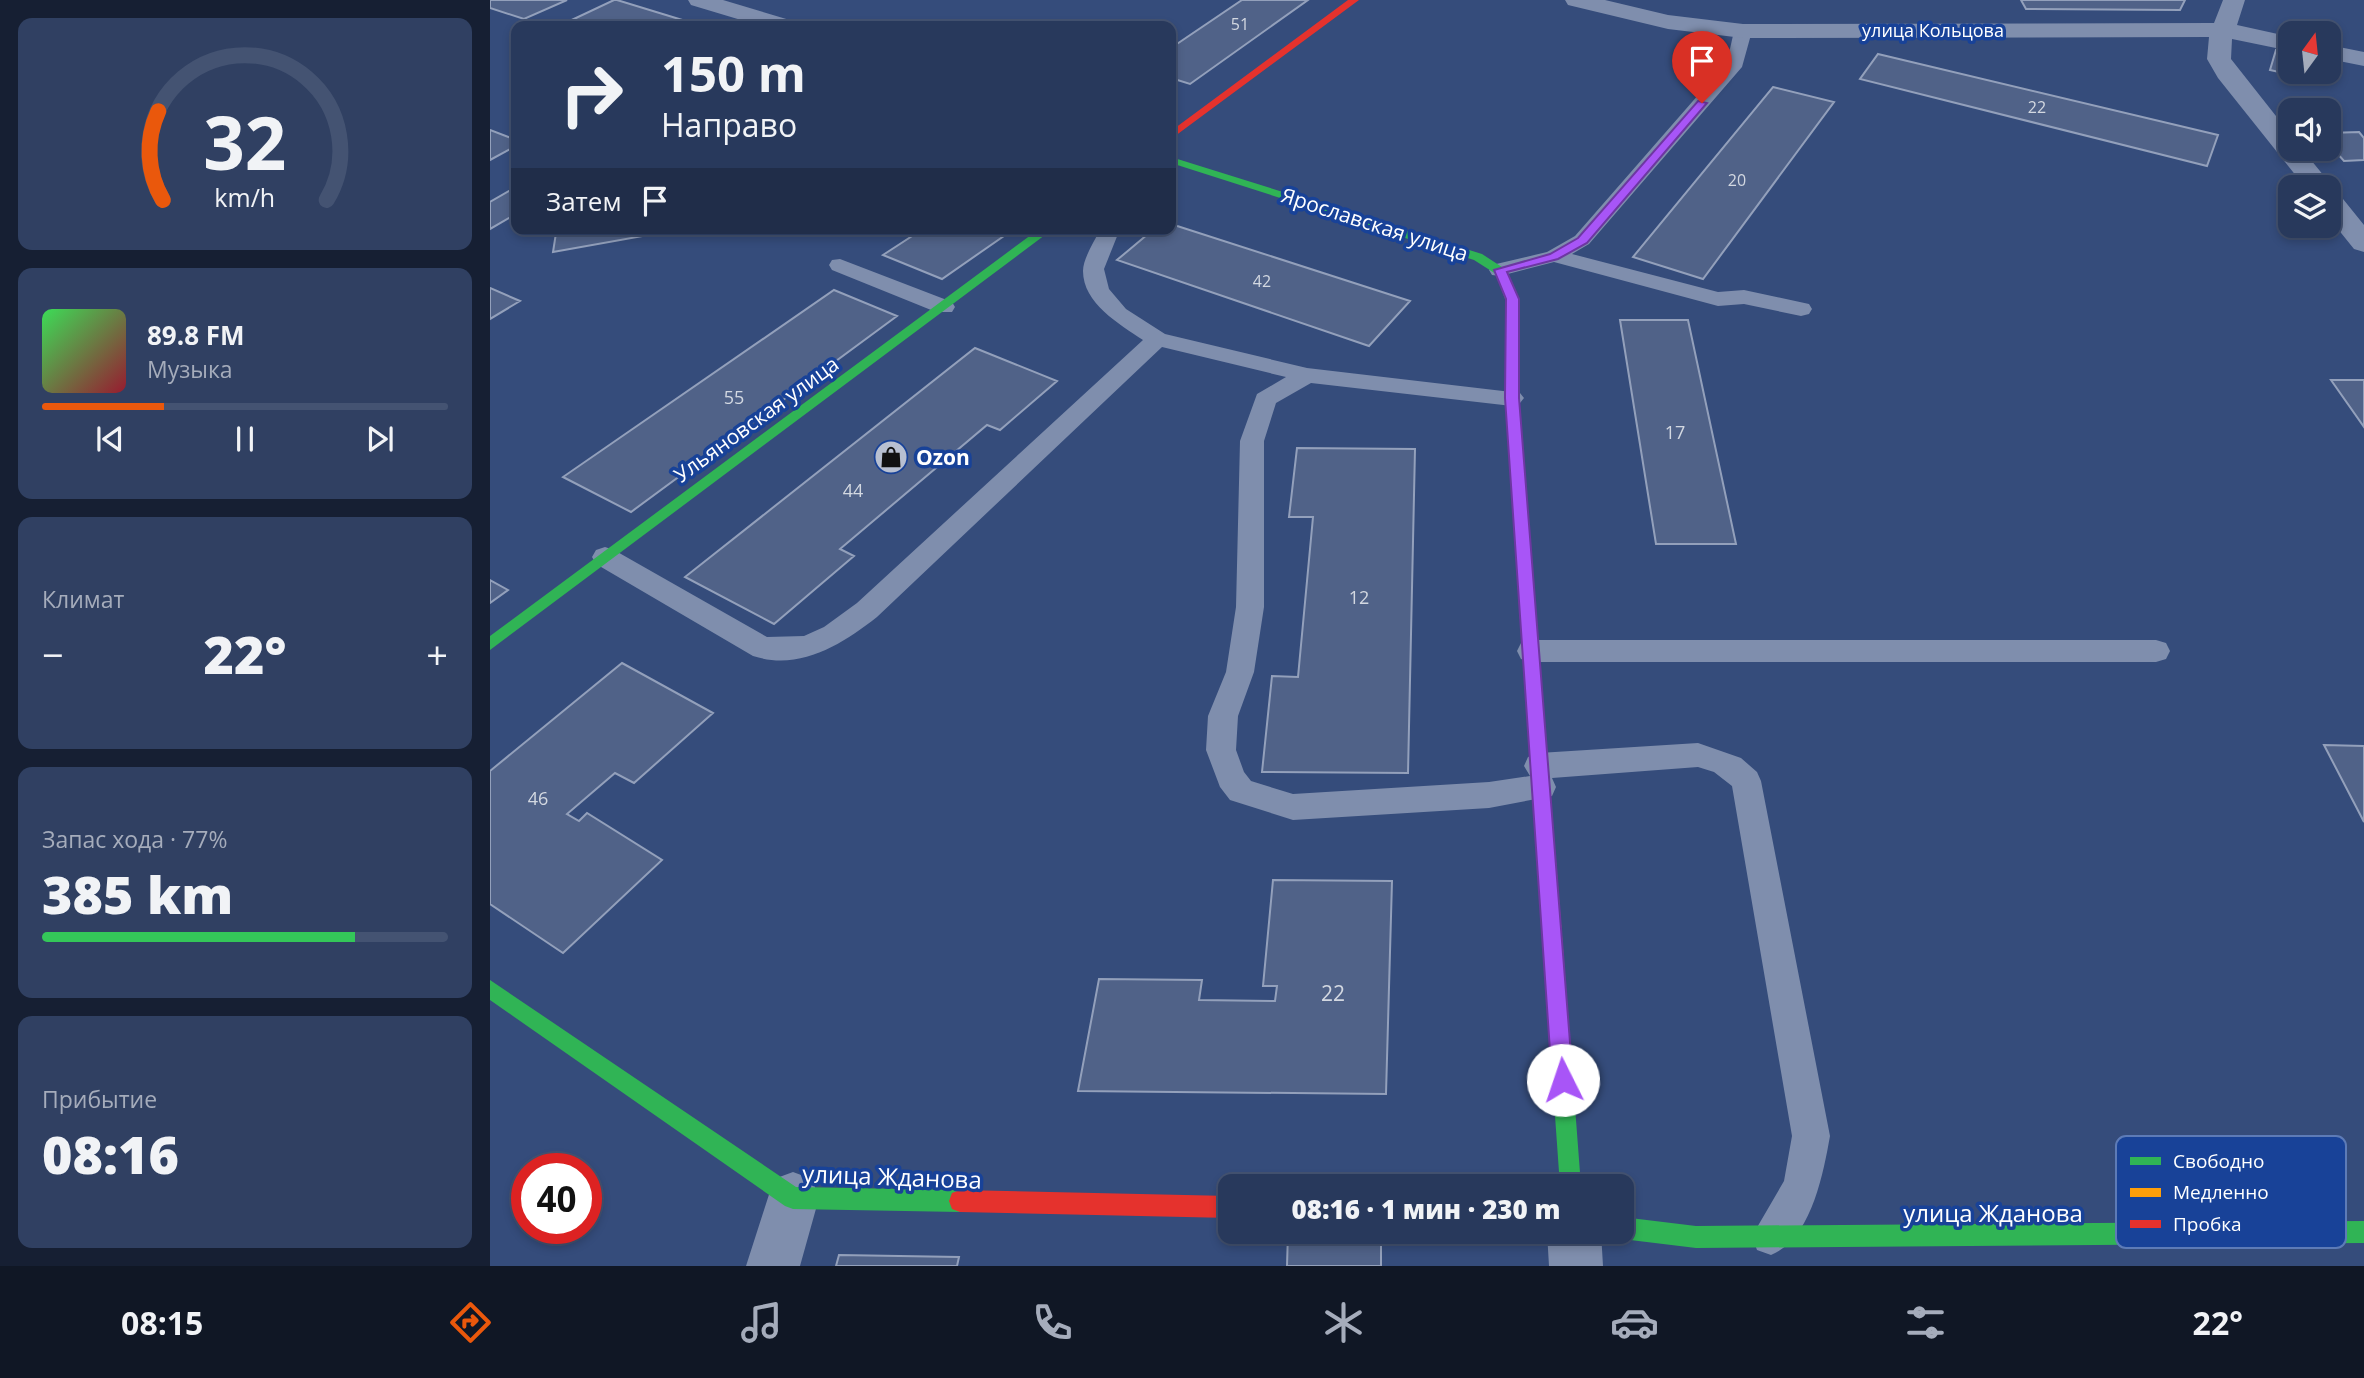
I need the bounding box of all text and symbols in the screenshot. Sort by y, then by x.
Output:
house number: 51 [1231,13,1249,35]
street label: улица Кольцова [1862,18,2004,42]
north arrow [2278,21,2342,84]
map controls [2278,21,2341,238]
pin [1672,31,1732,103]
text: 150 m [661,40,806,106]
icon: arrive [1683,42,1721,80]
icon: right [546,49,637,140]
text: 32 [203,92,287,191]
house number: 22 [2028,96,2046,118]
button: sound [2278,98,2341,161]
text: Направо [661,103,797,146]
house number: 20 [1728,169,1746,191]
button: layers [2278,175,2341,238]
text: km/h [215,180,275,214]
street label: Ярославская улица [1278,181,1472,267]
icon: arrive [636,182,674,220]
text: Затем [546,183,622,219]
house number: 42 [1253,270,1271,292]
text: 89.8 FM [147,317,245,353]
street label: Ульяновская улица [668,350,844,488]
text: Музыка [147,353,233,385]
house number: 55 [724,385,744,409]
icon: previous [91,420,129,458]
icon: pause [226,420,264,458]
icon: next [361,420,399,458]
house number: 17 [1665,420,1685,444]
shop icon: Ozon [872,438,910,476]
place label: Ozon [916,443,970,471]
house number: 44 [843,478,863,502]
text: Климат [42,583,124,615]
house number: 12 [1349,585,1369,609]
text: 22° [204,618,286,689]
text: − [42,628,64,680]
text: + [426,628,448,680]
house number: 46 [528,786,548,810]
text: Запас хода · 77% [42,823,227,855]
text: 385 km [42,858,233,929]
house number: 22 [1321,979,1345,1007]
position arrow [1526,1043,1600,1117]
text: Прибытие [42,1083,157,1115]
text: 08:16 [42,1118,179,1189]
legend [2116,1136,2346,1248]
text: Свободно [2173,1148,2264,1174]
speed limit sign: 40 [511,1153,602,1244]
street label: улица Жданова [802,1156,982,1196]
text: Медленно [2173,1179,2269,1205]
text: 08:16 · 1 мин · 230 m [1291,1191,1561,1227]
street label: улица Жданова [1903,1196,2083,1229]
text: Пробка [2173,1211,2242,1237]
icon: directions [446,1298,495,1347]
icon: music [737,1298,786,1347]
icon: phone [1028,1298,1077,1347]
icon: climate [1319,1298,1368,1347]
icon: car [1610,1298,1659,1347]
icon: filters [1901,1298,1950,1347]
text: 08:15 [121,1301,203,1344]
text: 22° [2193,1301,2243,1344]

